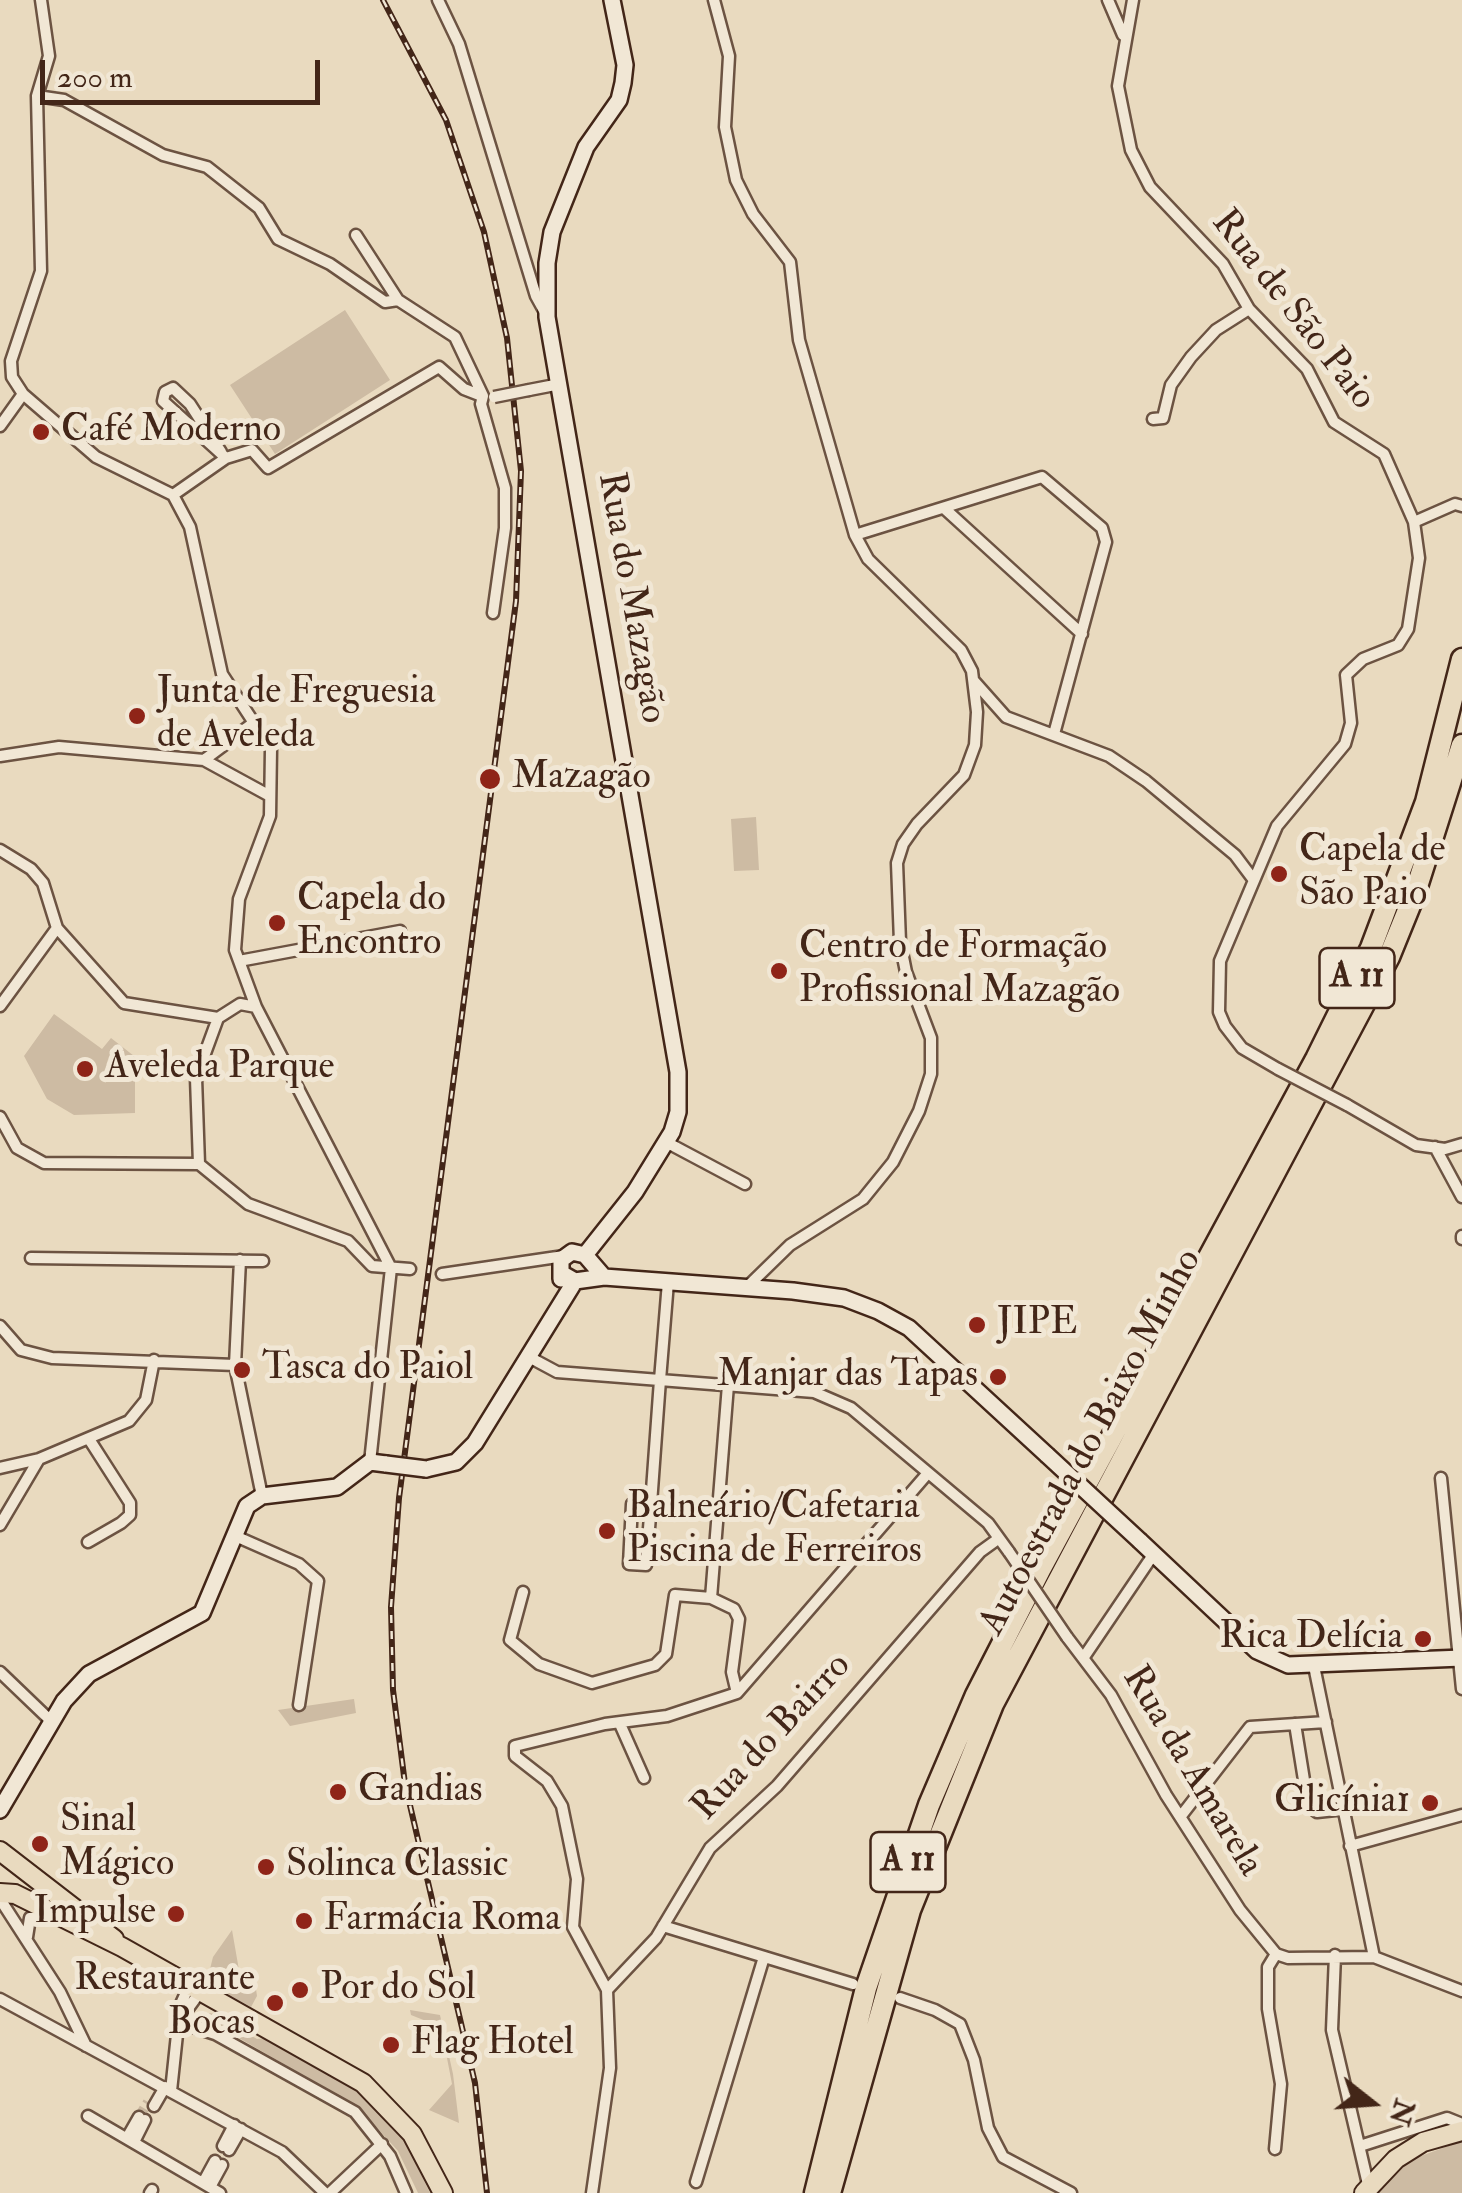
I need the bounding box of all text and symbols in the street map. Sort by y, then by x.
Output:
scale bar [45,40,325,102]
text: 200 m [57,59,133,96]
street label: Rua de São Paio [1200,202,1384,420]
place label: Café Moderno [61,409,281,455]
marker: Café Moderno [30,421,52,443]
street label: Rua do Mazagão [586,469,674,727]
place label: Junta de Freguesia de Aveleda [157,671,435,761]
marker: Junta de Freguesia de Aveleda [126,705,148,727]
place label: Mazagão [512,756,651,802]
marker: Mazagão [477,766,503,792]
place label: Capela de São Paio [1299,829,1445,918]
marker: Capela de São Paio [1268,863,1290,885]
place label: Capela do Encontro [297,878,446,968]
marker: Capela do Encontro [266,912,288,934]
place label: Centro de Formação Profissional Mazagão [799,926,1120,1016]
road number: A 11 [1320,948,1394,1008]
marker: Centro de Formação Profissional Mazagão [768,960,790,982]
place label: Aveleda Parque [105,1046,334,1092]
marker: Aveleda Parque [74,1058,96,1080]
street label: Autoestrada do Baixo Minho [971,1242,1213,1644]
place label: JIPE [997,1302,1077,1348]
marker: JIPE [966,1314,988,1336]
place label: Tasca do Paiol [262,1347,473,1393]
place label: Manjar das Tapas [717,1354,978,1400]
marker: Tasca do Paiol [231,1359,253,1381]
marker: Manjar das Tapas [987,1366,1009,1388]
place label: Balneário/Cafetaria Piscina de Ferreiros [627,1486,922,1576]
marker: Balneário/Cafetaria Piscina de Ferreiros [596,1520,618,1542]
place label: Rica Delícia [1219,1616,1403,1662]
marker: Rica Delícia [1412,1628,1434,1650]
street label: Rua do Bairro [684,1645,862,1831]
street label: Rua da Amarela [1110,1659,1272,1885]
place label: Gandias [358,1769,483,1815]
place label: Glicínia1 [1274,1780,1410,1826]
marker: Gandias [327,1781,349,1803]
marker: Glicínia1 [1419,1792,1441,1814]
place label: Sinal Mágico [60,1799,174,1888]
road number: A 11 [870,1832,946,1892]
marker: Sinal Mágico [29,1833,51,1855]
place label: Solinca Classic [286,1844,508,1890]
marker: Solinca Classic [255,1856,277,1878]
place label: Impulse [34,1891,156,1937]
place label: Farmácia Roma [324,1898,561,1944]
marker: Impulse [165,1903,187,1925]
marker: Farmácia Roma [293,1910,315,1932]
place label: Restaurante Bocas [74,1958,255,2048]
place label: Por do Sol [320,1967,476,2013]
marker: Por do Sol [289,1979,311,2001]
marker: Restaurante Bocas [264,1992,286,2014]
place label: Flag Hotel [411,2022,574,2068]
marker: Flag Hotel [380,2034,402,2056]
north arrow [1322,2053,1422,2153]
text: N [1381,2095,1422,2129]

